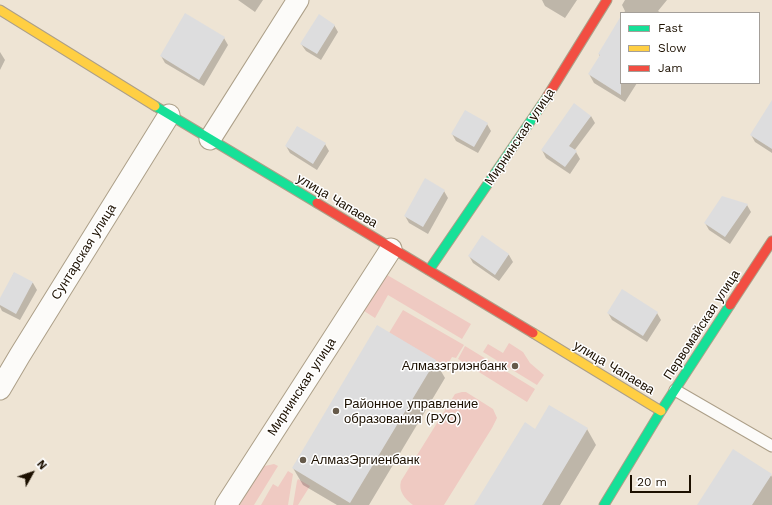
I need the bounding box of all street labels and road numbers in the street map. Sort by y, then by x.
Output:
street label: Мирнинская улица [482,85,558,189]
street label: улица Чапаева [294,171,380,231]
street label: Сунтарская улица [48,201,120,303]
street label: Первомайская улица [661,267,743,383]
street label: Мирнинская улица [264,335,340,439]
street label: улица Чапаева [571,338,657,398]

